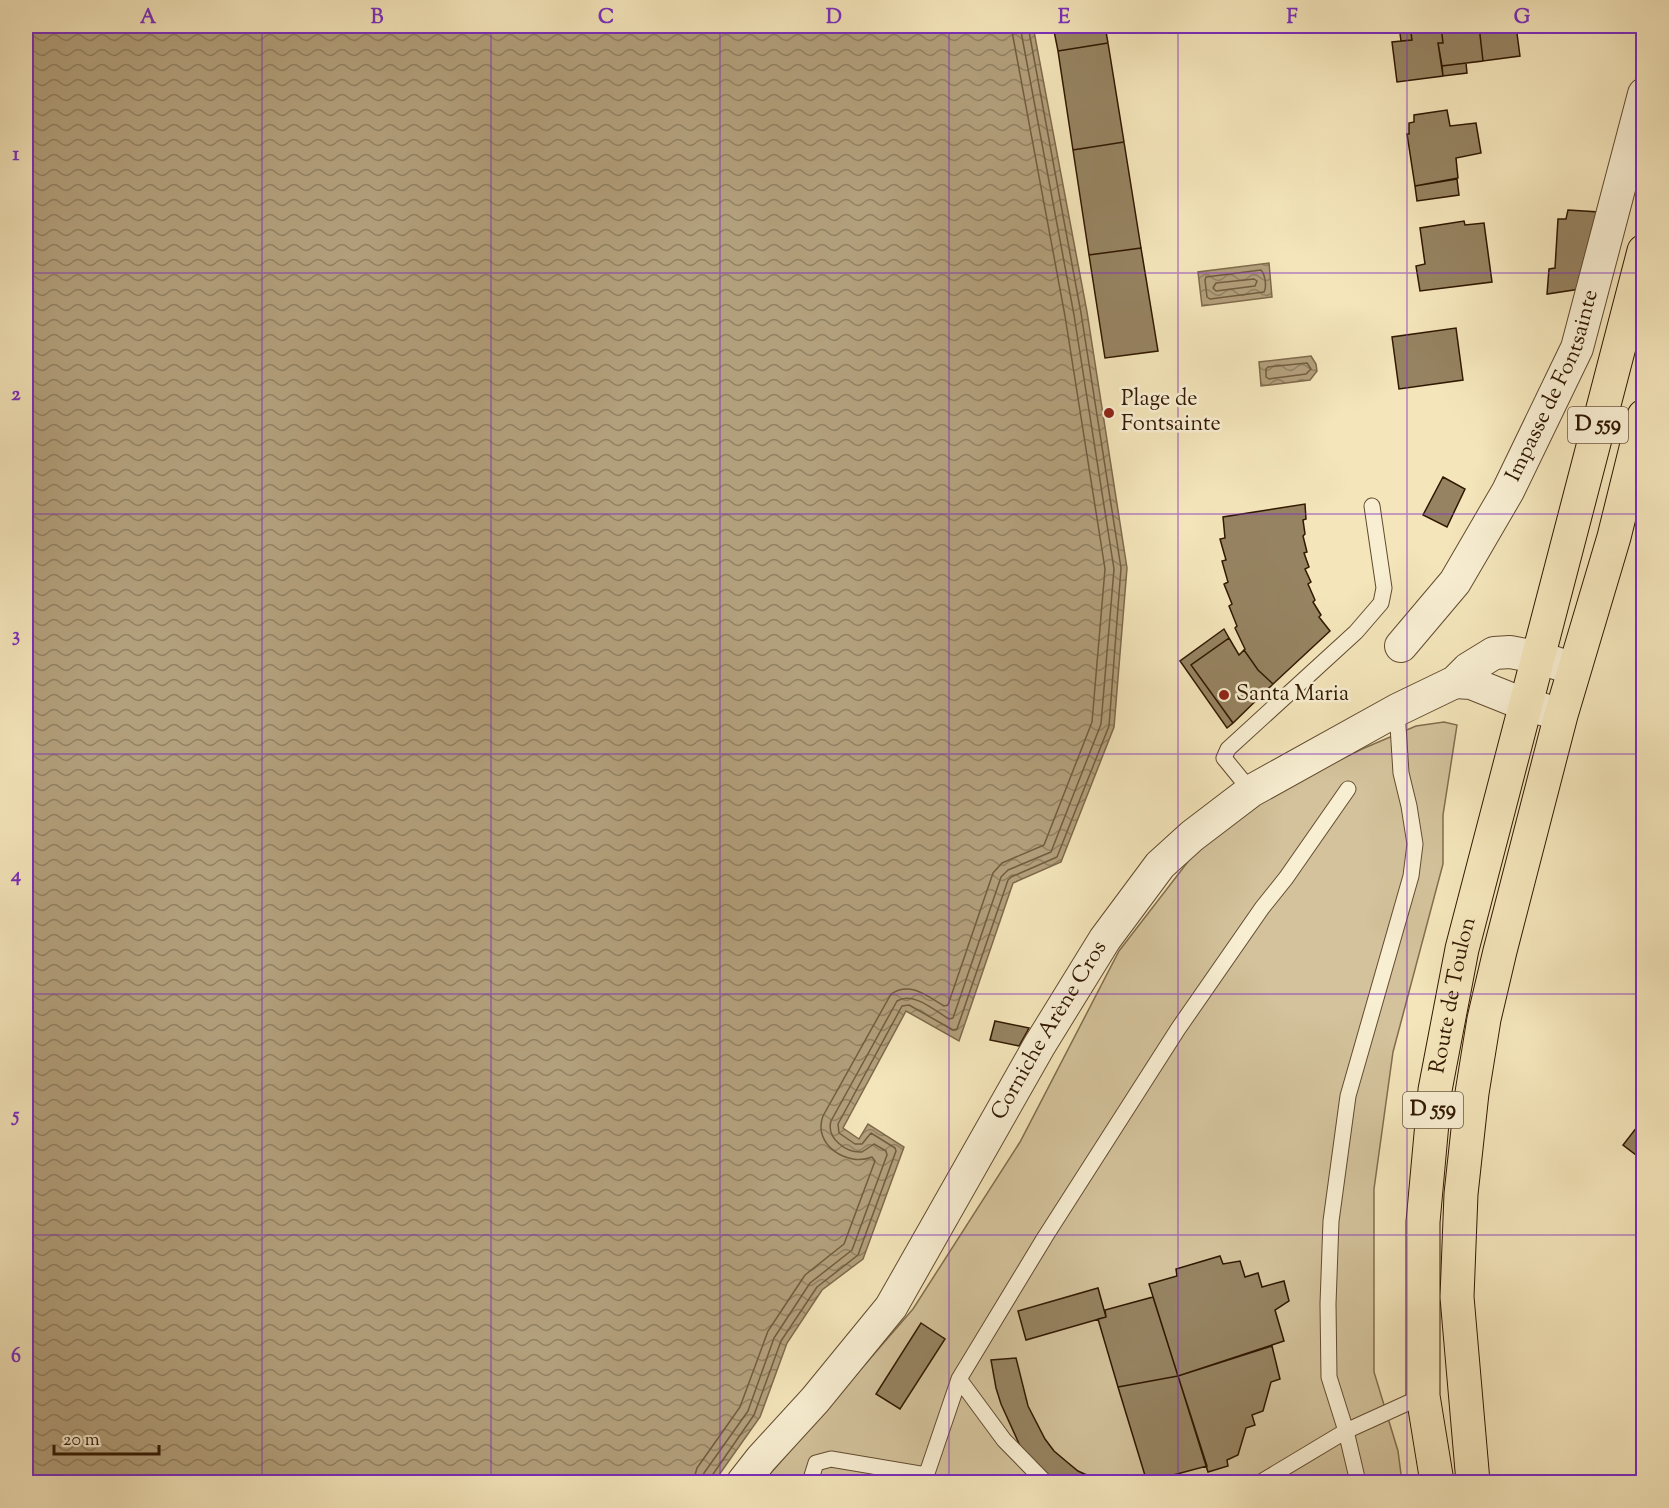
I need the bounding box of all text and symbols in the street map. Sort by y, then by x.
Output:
text: A [140,4,157,33]
text: B [371,4,384,33]
text: C [598,4,614,33]
text: D [826,4,842,33]
text: E [1058,4,1071,33]
text: F [1286,4,1298,33]
text: G [1514,4,1531,33]
text: 1 [13,141,20,170]
street label: Impasse de Fontsainte [1499,286,1608,488]
text: 2 [11,381,21,410]
place label: Plage de Fontsainte [1121,384,1221,441]
marker: Plage de Fontsainte [1102,406,1116,420]
road number: D 559 [1568,407,1628,443]
text: 3 [12,622,20,651]
place label: Santa Maria [1236,679,1349,711]
marker: Santa Maria [1217,688,1231,702]
text: 4 [10,862,21,891]
street label: Route de Toulon [1422,914,1486,1076]
street label: Corniche Arène Cros [984,935,1116,1126]
road number: D 559 [1403,1092,1463,1128]
text: 5 [11,1102,20,1131]
text: 6 [11,1343,21,1372]
scale bar [54,1418,159,1456]
text: 20 m [63,1428,100,1454]

